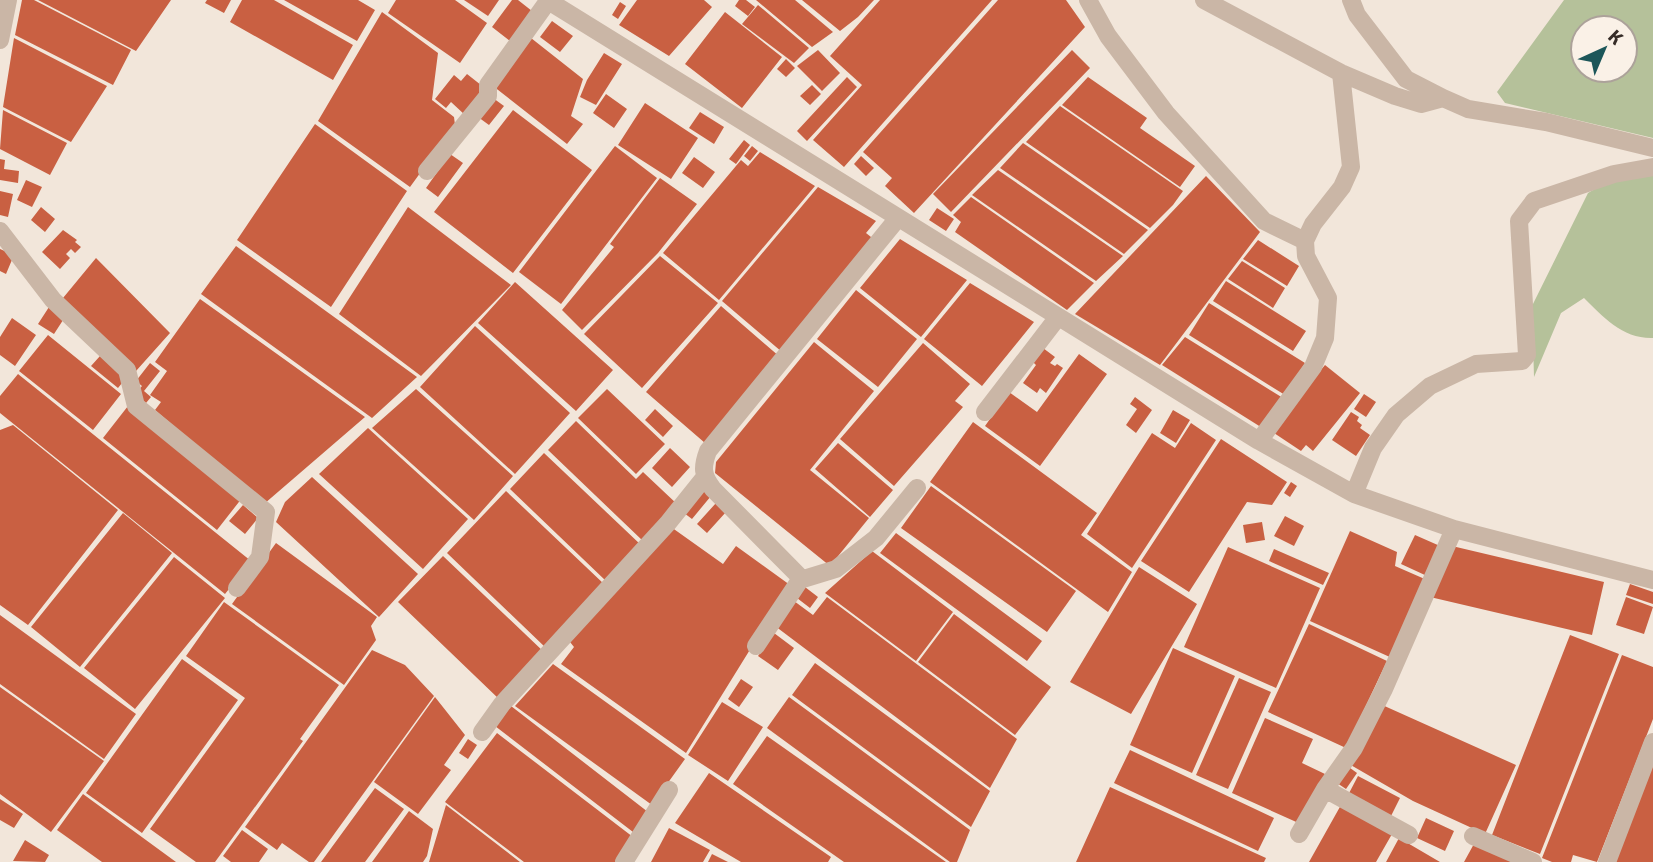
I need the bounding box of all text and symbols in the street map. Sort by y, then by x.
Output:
north arrow [1569,14,1639,84]
text: K [1603,25,1628,50]

